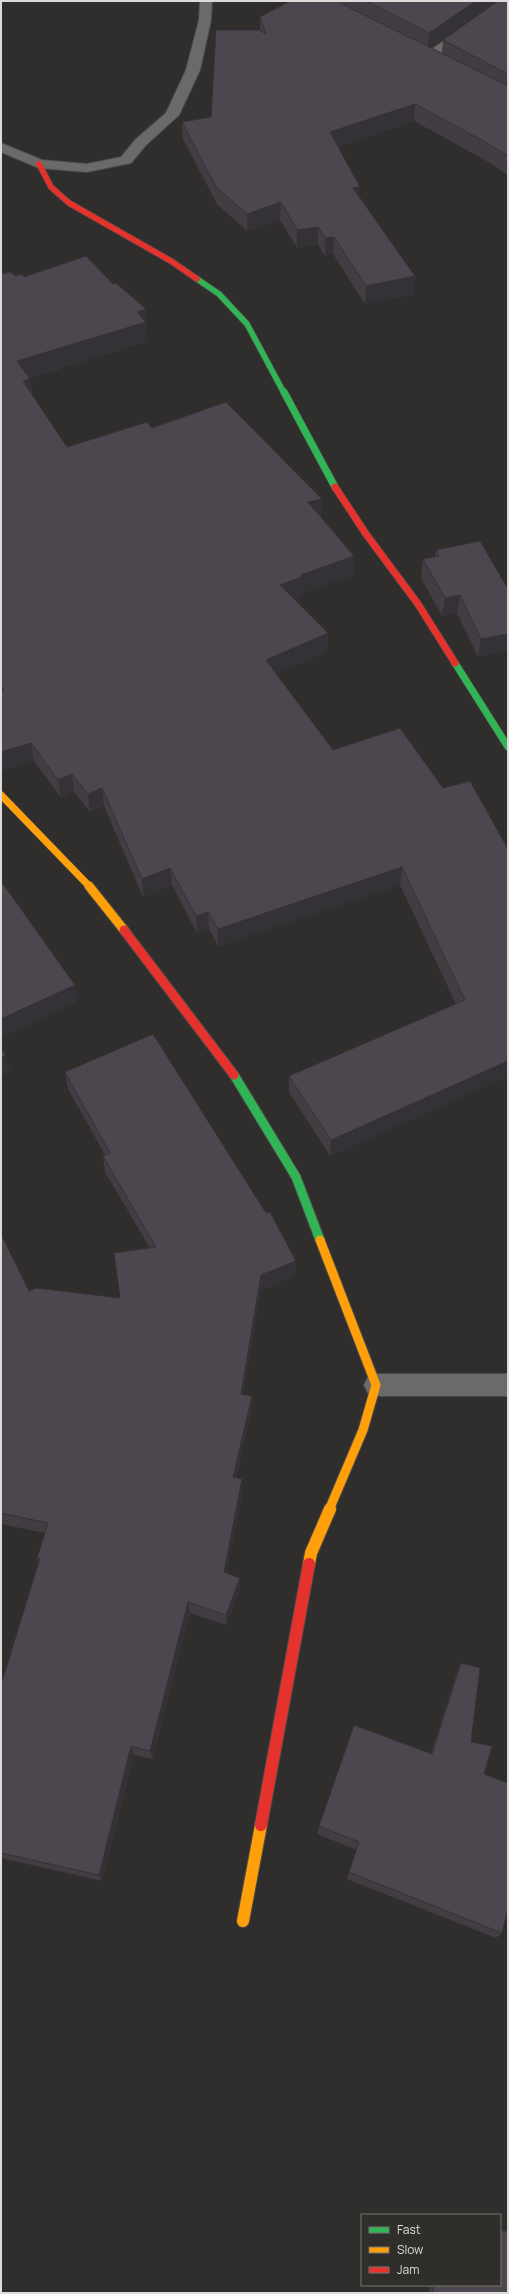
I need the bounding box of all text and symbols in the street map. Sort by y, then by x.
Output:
legend [361,2214,501,2286]
text: Fast [397,2221,421,2238]
text: Slow [397,2241,423,2258]
text: Jam [397,2261,419,2278]

